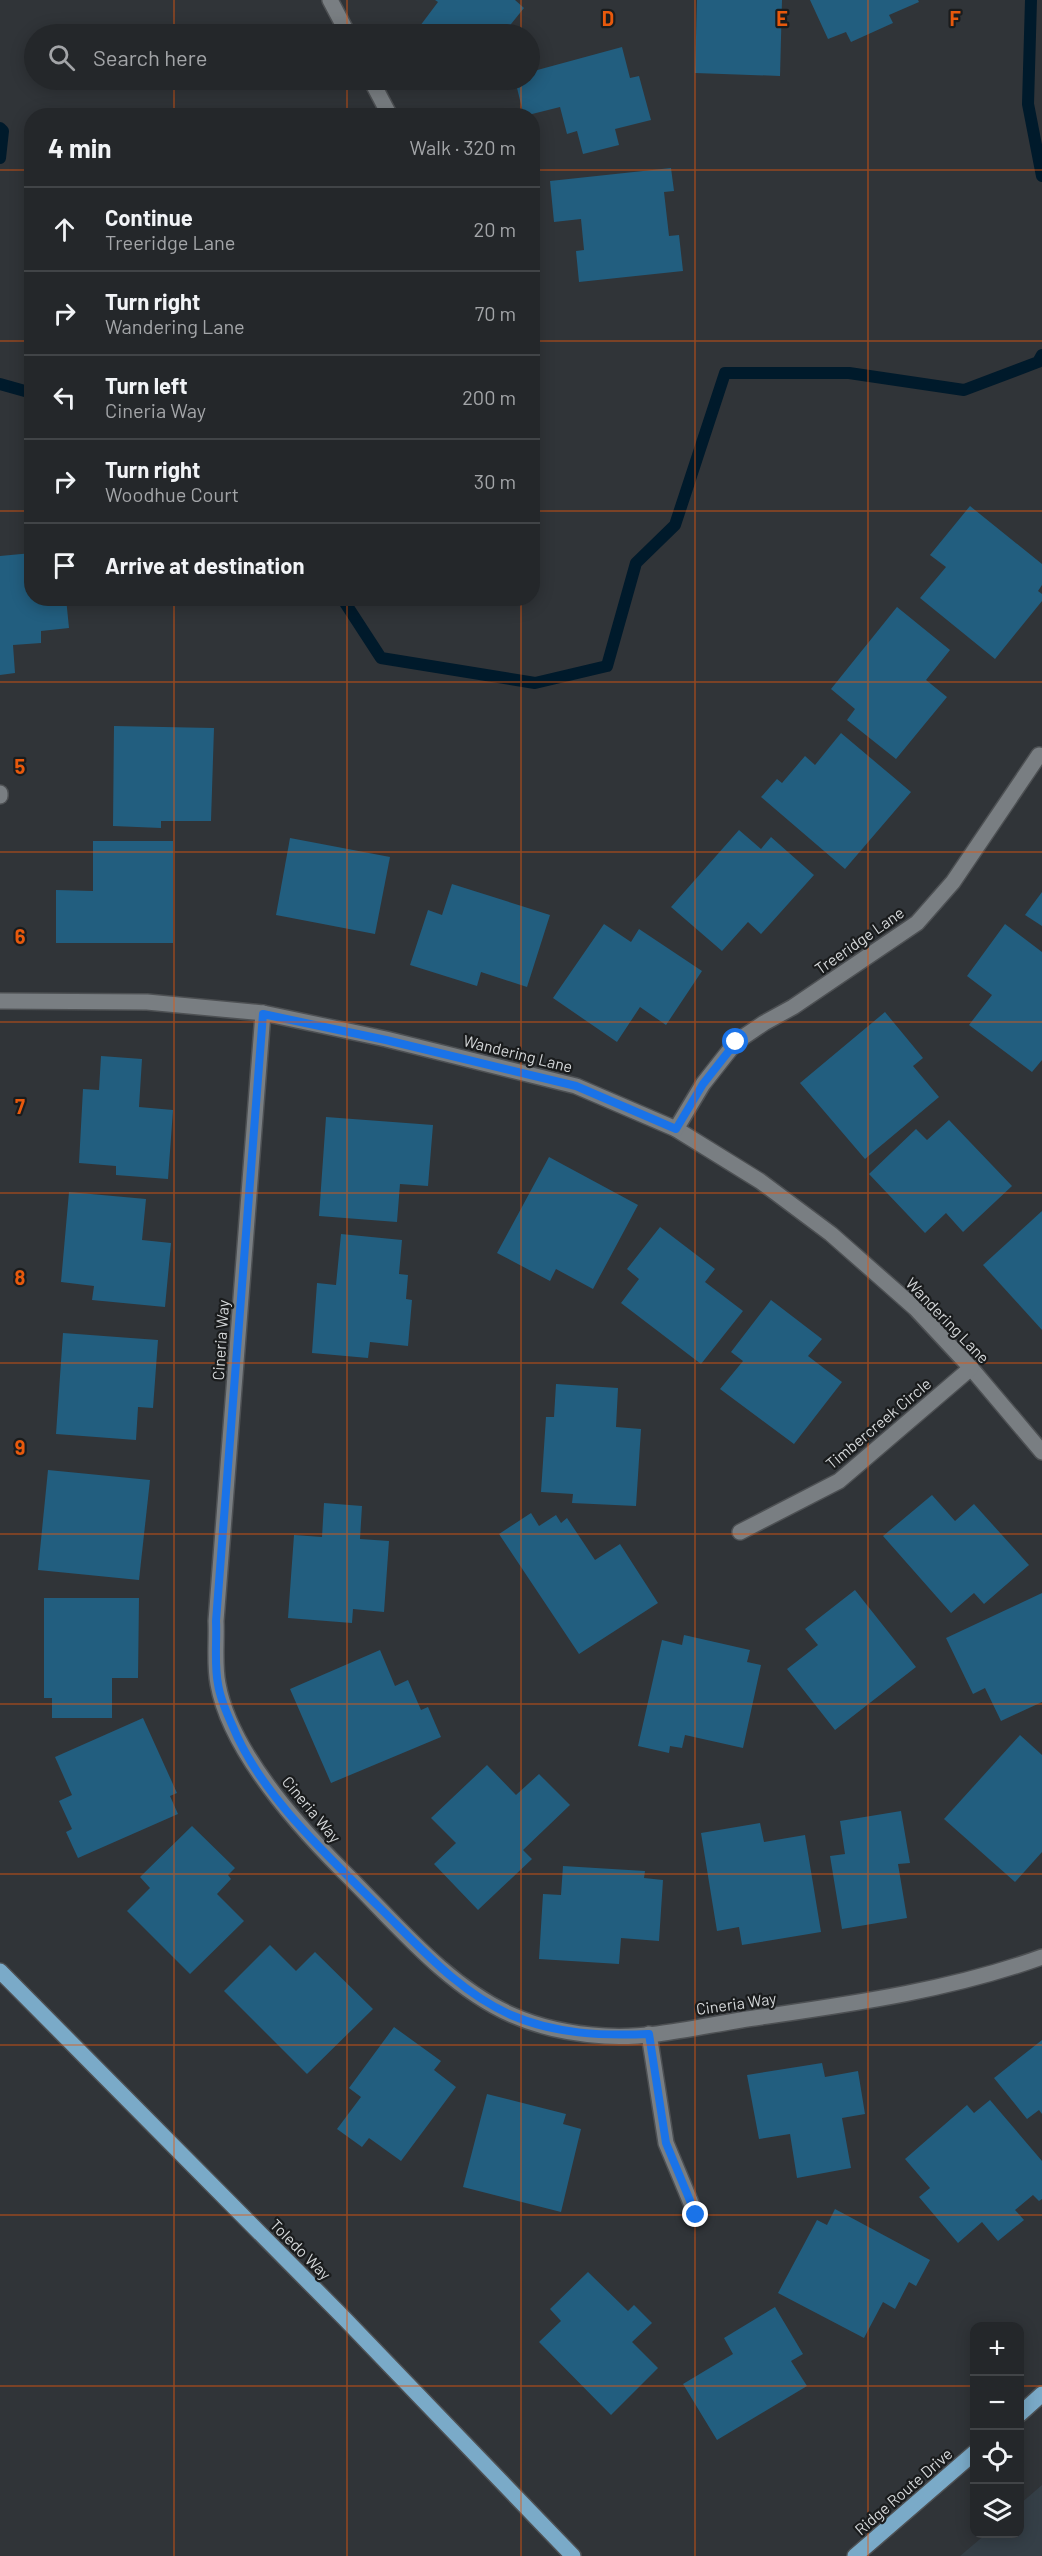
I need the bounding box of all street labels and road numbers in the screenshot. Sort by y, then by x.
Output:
street label: Treeridge Lane [811,902,907,978]
street label: Wandering Lane [461,1030,575,1076]
street label: Wandering Lane [902,1273,994,1367]
street label: Cineria Way [208,1298,232,1381]
street label: Timbercreek Circle [822,1373,934,1473]
street label: Cineria Way [279,1772,346,1847]
street label: Cineria Way [695,1988,778,2018]
street label: Toledo Way [267,2215,336,2284]
street label: Ridge Route Drive [850,2444,956,2538]

